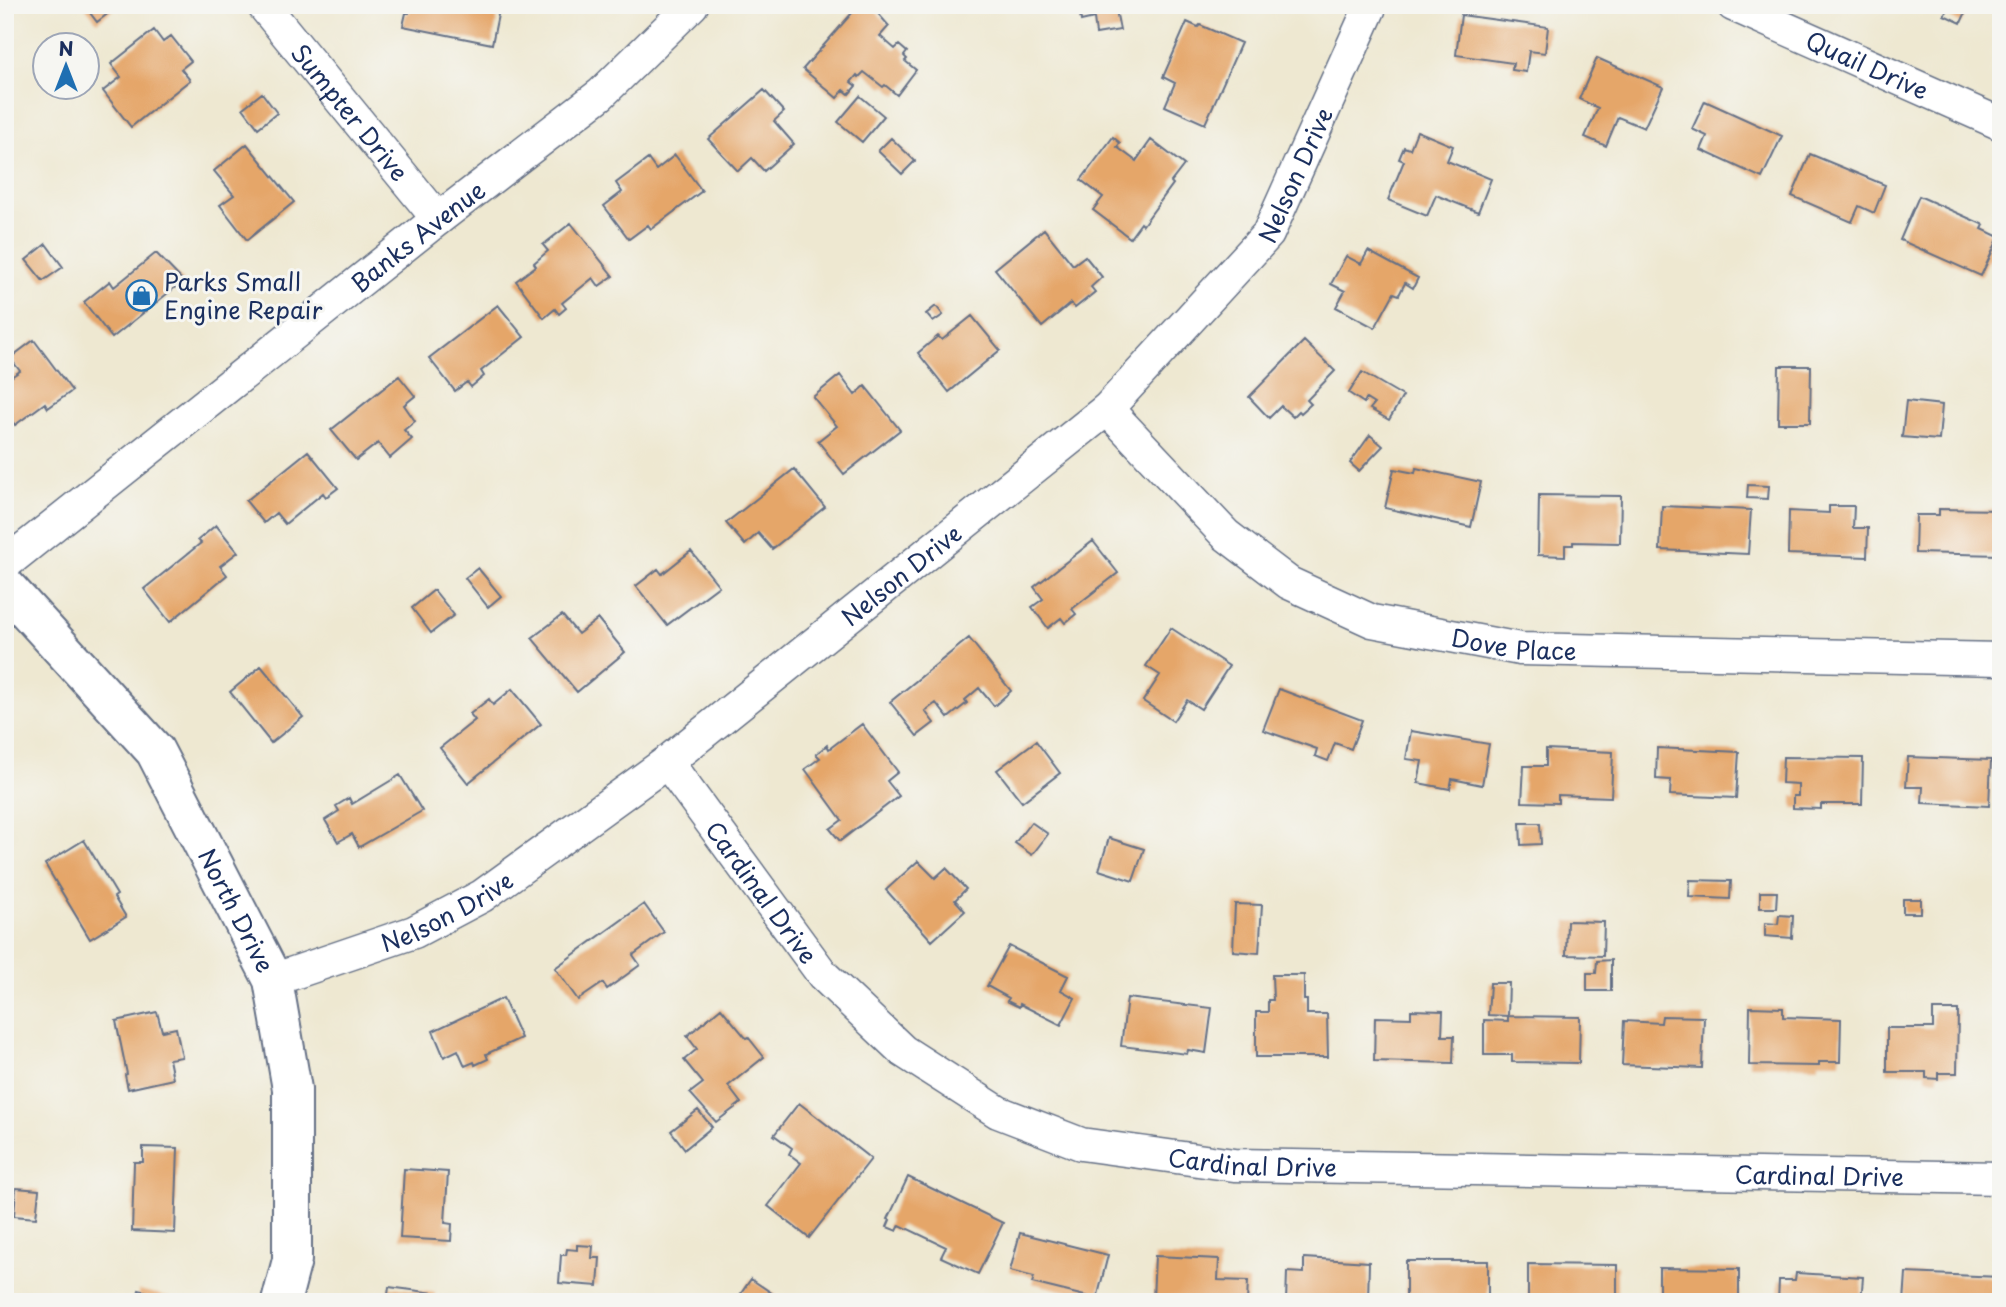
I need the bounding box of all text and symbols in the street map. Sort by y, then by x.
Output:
street label: Quail Drive [1800,22,1934,108]
north arrow [32,32,102,102]
text: N [58,34,74,62]
street label: Sumpter Drive [283,35,418,188]
street label: Nelson Drive [1248,101,1341,248]
street label: Banks Avenue [343,172,492,300]
place label: Parks Small Engine Repair [164,263,322,327]
shop icon: Parks Small Engine Repair [124,278,158,312]
street label: Nelson Drive [833,515,969,634]
street label: Dove Place [1448,618,1577,668]
street label: Cardinal Drive [698,813,827,971]
street label: North Drive [190,842,284,978]
street label: Nelson Drive [376,862,520,960]
street label: Cardinal Drive [1166,1138,1337,1185]
street label: Cardinal Drive [1734,1155,1904,1194]

